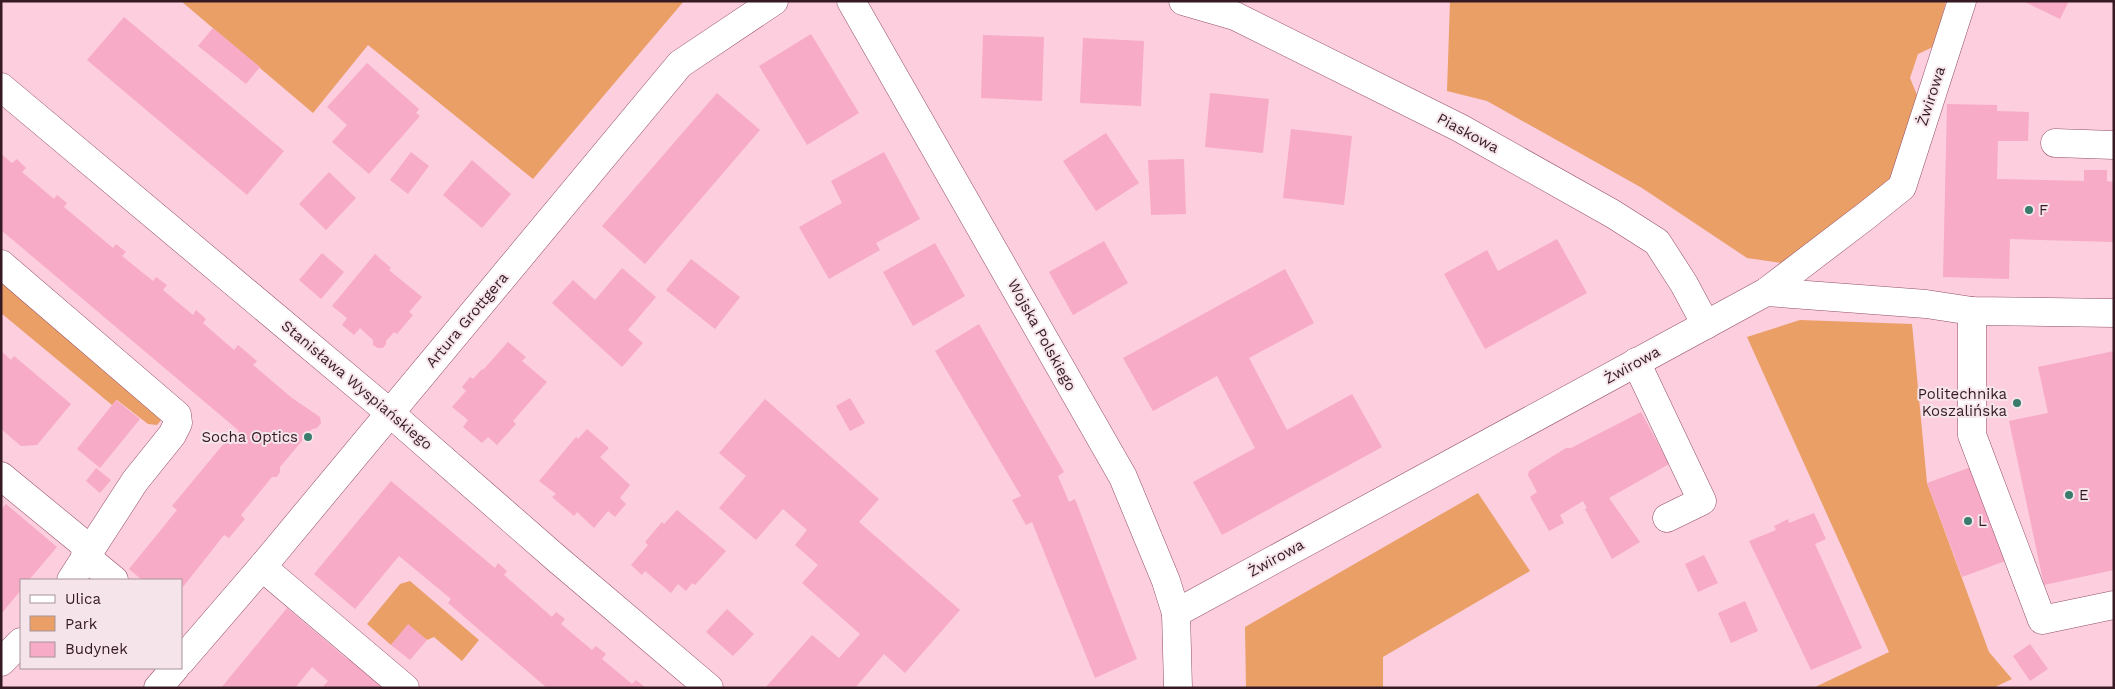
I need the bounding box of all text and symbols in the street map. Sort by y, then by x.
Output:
street label: Żwirowa [1913,64,1949,128]
street label: Piaskowa [1434,109,1502,157]
place label: F [2039,201,2048,219]
marker: F [2023,204,2035,216]
street label: Artura Grottgera [422,268,512,371]
street label: Wojska Polskiego [1004,276,1080,394]
street label: Stanisława Wyspiańskiego [278,316,436,454]
street label: Żwirowa [1601,342,1664,388]
place label: Politechnika Koszalińska [1918,385,2008,420]
marker: Politechnika Koszalińska [2011,397,2023,409]
place label: Socha Optics [201,428,298,446]
marker: Socha Optics [302,431,314,443]
place label: E [2079,486,2089,504]
marker: E [2063,489,2075,501]
place label: L [1978,512,1987,530]
marker: L [1962,515,1974,527]
street label: Żwirowa [1245,535,1308,581]
legend [20,579,182,669]
text: Ulica [65,590,102,608]
text: Park [65,615,98,633]
text: Budynek [65,640,128,658]

